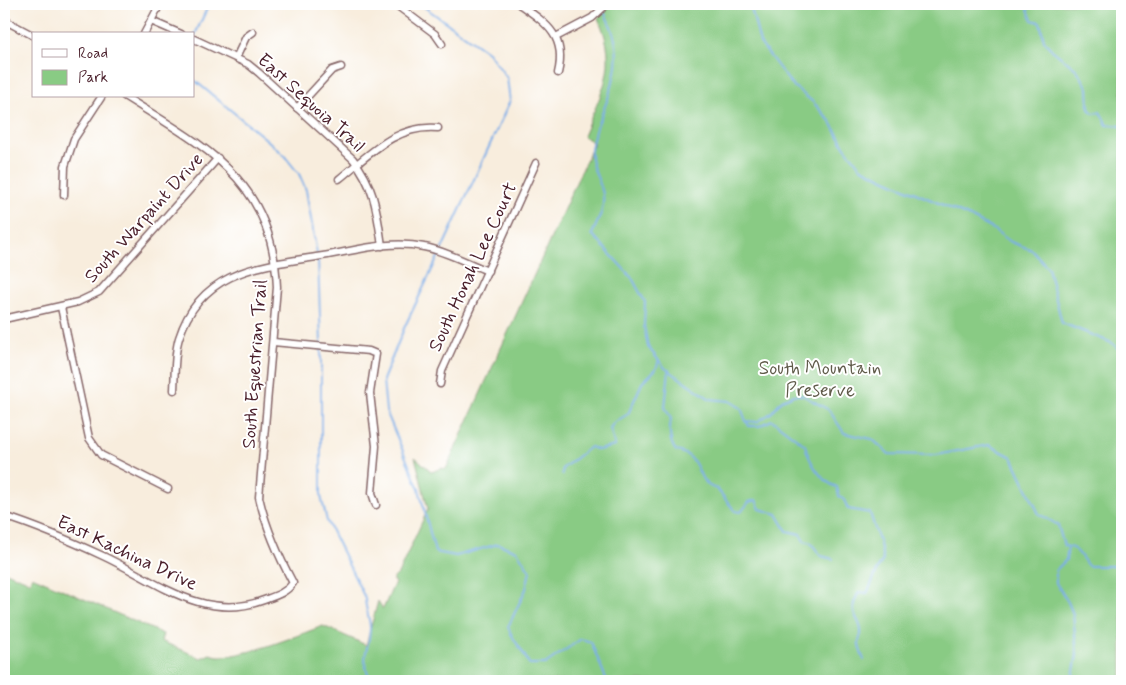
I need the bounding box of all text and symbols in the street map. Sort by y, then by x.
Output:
legend [32,32,195,98]
text: Road [78,44,108,64]
street label: East Sequoia Trail [252,48,370,158]
text: Park [78,68,108,88]
street label: South Warpaint Drive [79,148,209,288]
street label: South Honah Lee Court [423,178,523,356]
street label: South Equestrian Trail [237,278,273,449]
park label: South Mountain Preserve [759,356,881,403]
street label: East Kachina Drive [53,510,201,596]

